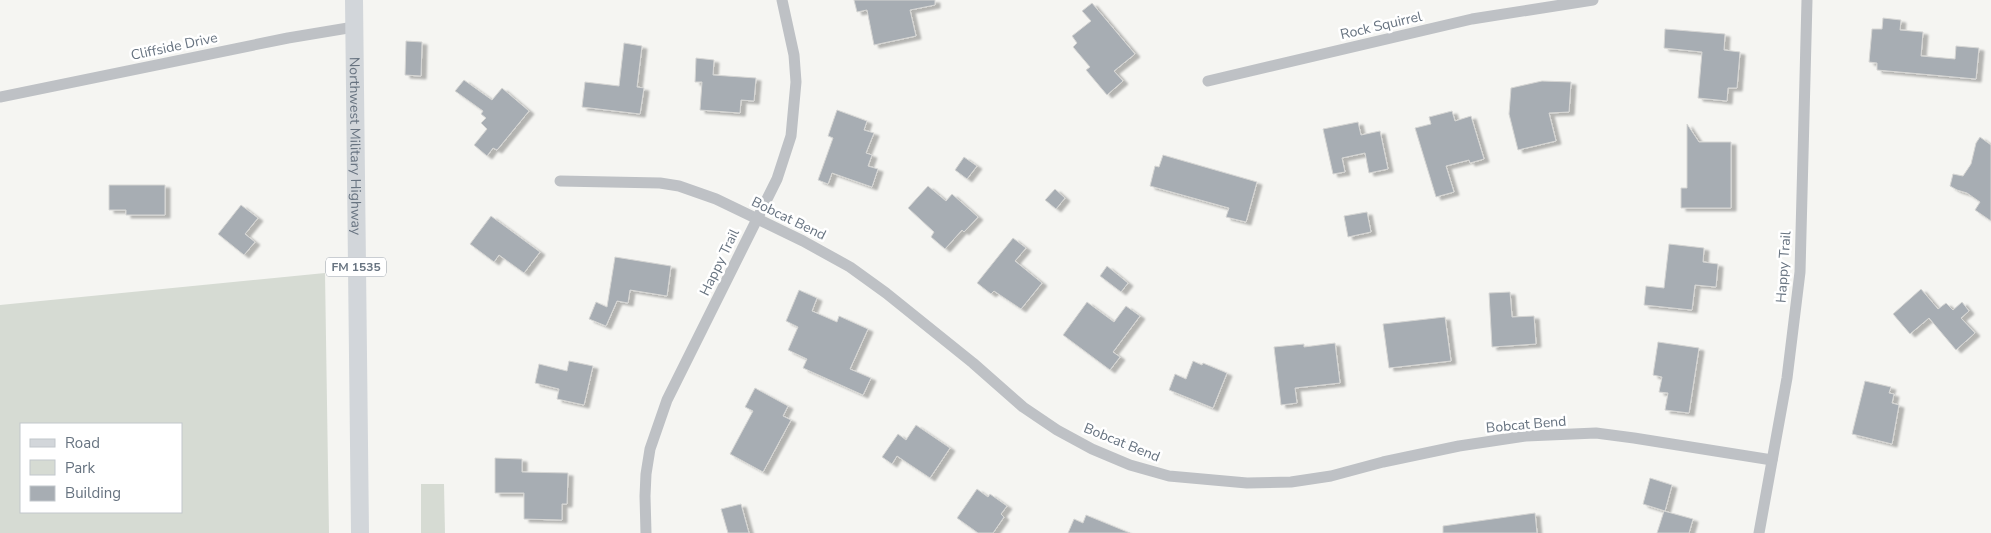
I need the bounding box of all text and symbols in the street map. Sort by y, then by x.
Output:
street label: Rock Squirrel [1338,7,1425,44]
street label: Cliffside Drive [129,28,219,65]
street label: Northwest Military Highway [345,57,366,236]
street label: Bobcat Bend [748,192,829,245]
street label: Happy Trail [695,225,744,299]
street label: Happy Trail [1772,230,1796,304]
road number: FM 1535 [326,258,386,276]
street label: Bobcat Bend [1485,412,1567,437]
street label: Bobcat Bend [1081,419,1163,466]
legend [20,423,182,513]
text: Road [65,433,100,453]
text: Park [65,458,95,478]
text: Building [65,483,121,503]

